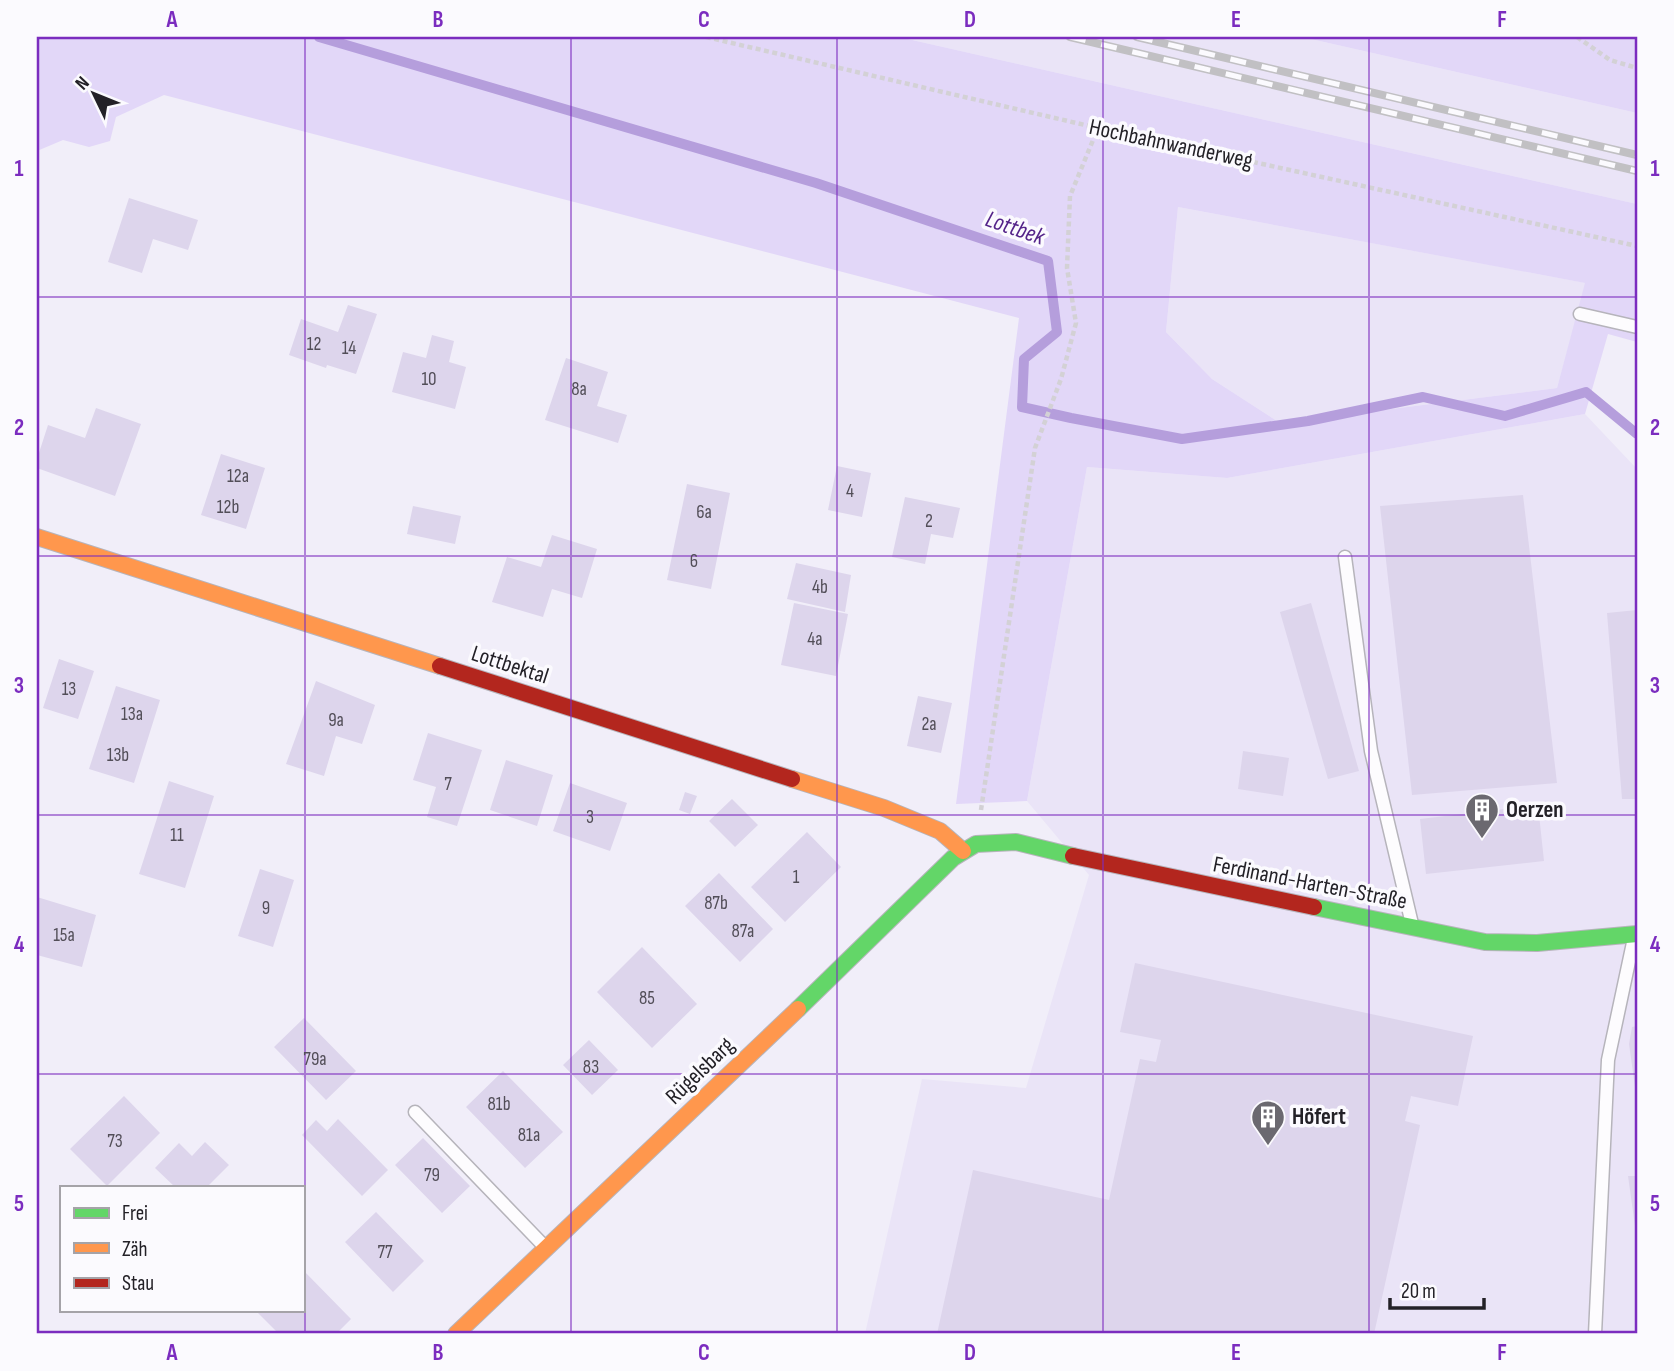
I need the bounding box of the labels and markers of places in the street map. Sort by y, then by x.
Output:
building icon: Oerzen [1463,791,1501,840]
place label: Oerzen [1506,796,1564,824]
building icon: Höfert [1249,1098,1287,1147]
place label: Höfert [1292,1103,1346,1131]

